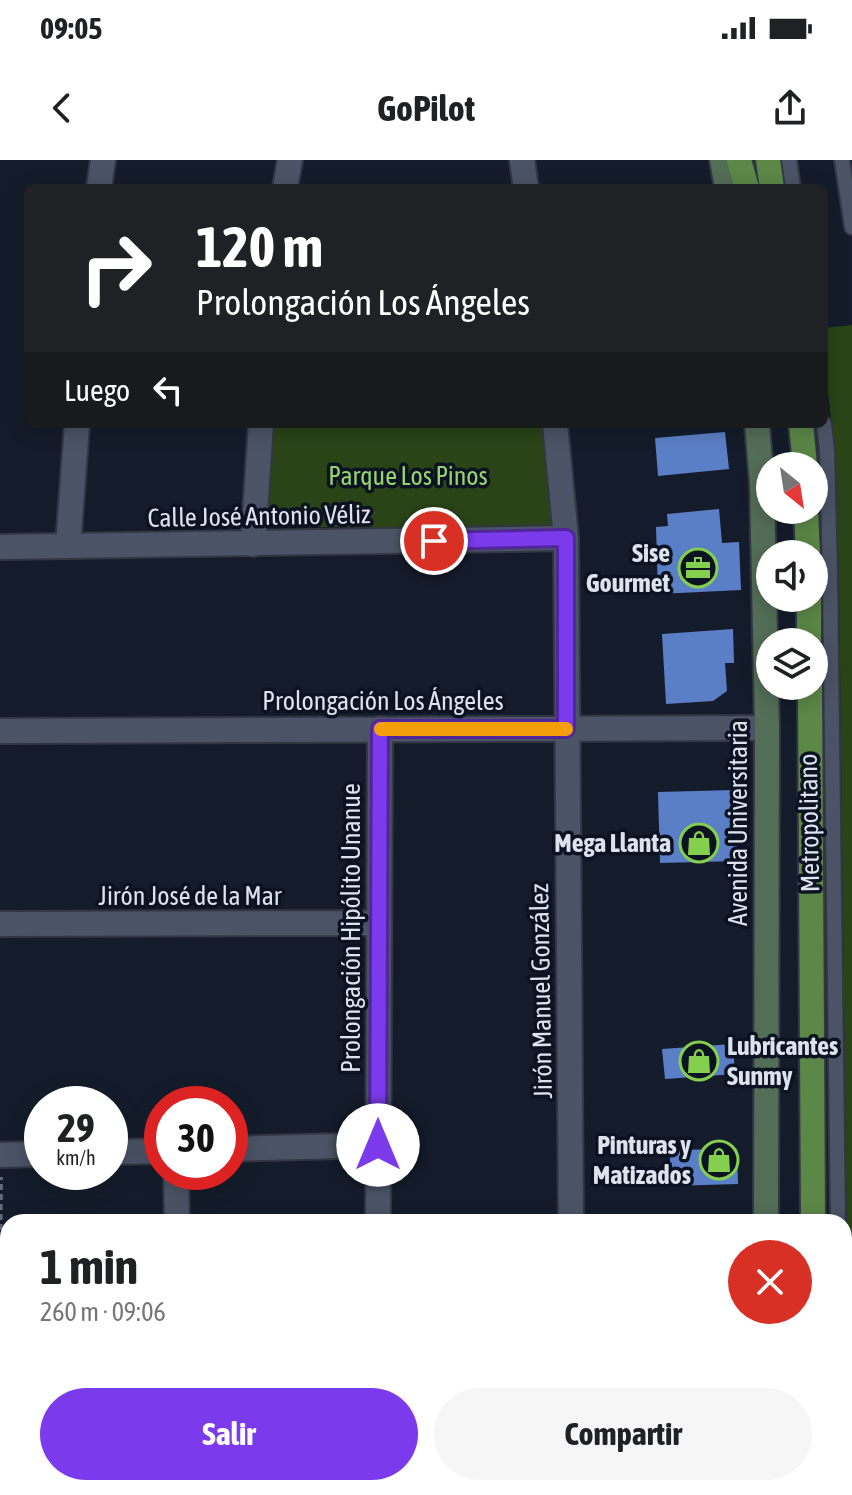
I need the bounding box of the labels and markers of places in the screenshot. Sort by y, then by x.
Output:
pin [400,507,468,575]
place label: Sise Gourmet [586,538,671,598]
office icon: Sise Gourmet [677,547,719,589]
shop icon: Mega Llanta [678,822,720,864]
place label: Mega Llanta [554,828,671,858]
place label: Lubricantes Sunmy [727,1031,838,1091]
shop icon: Lubricantes Sunmy [678,1040,720,1082]
place label: Pinturas y Matizados [593,1130,691,1190]
shop icon: Pinturas y Matizados [698,1139,740,1181]

